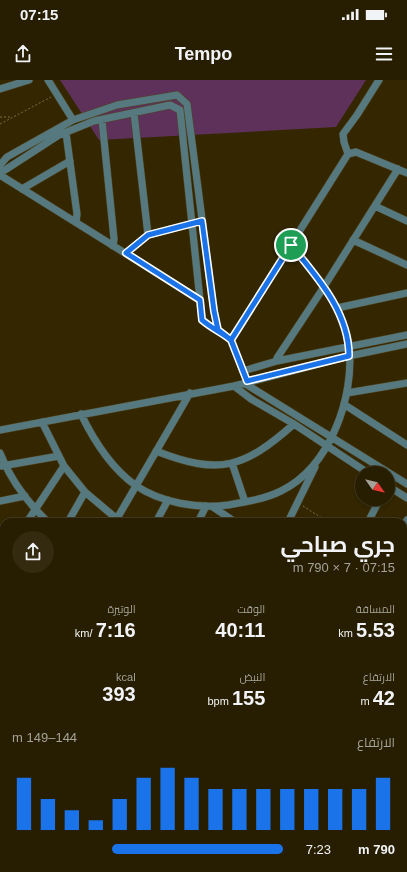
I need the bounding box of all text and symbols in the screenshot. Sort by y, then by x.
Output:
text: 07:15 [20,6,58,23]
icon: share [12,43,34,65]
icon: menu [373,43,395,65]
text: Tempo [175,44,232,64]
pin [274,228,308,262]
icon: arrive [280,234,302,256]
north arrow [355,466,395,506]
map controls [355,466,395,506]
button: share [12,531,54,573]
text: جري صباحي [280,532,395,557]
text: 07:15 · 7 × 790 m [293,560,395,575]
text: الوتيرة [107,603,136,615]
text: الوقت [237,603,265,615]
text: المسافة [356,603,395,615]
text: 7:16 [96,619,136,641]
text: 40:11 [215,619,265,641]
text: 5.53 [356,619,395,641]
text: /km [75,627,96,639]
text: km [338,627,356,639]
text: kcal [116,671,136,683]
text: النبض [239,671,265,683]
text: الارتفاع [363,671,395,683]
text: 393 [102,683,136,705]
text: 155 [232,687,265,709]
text: 42 [373,687,395,709]
text: bpm [208,695,232,707]
text: m [361,695,373,707]
text: 144–149 m [12,730,77,745]
text: الارتفاع [357,735,395,750]
text: 7:23 [306,842,331,857]
text: 790 m [358,842,395,857]

